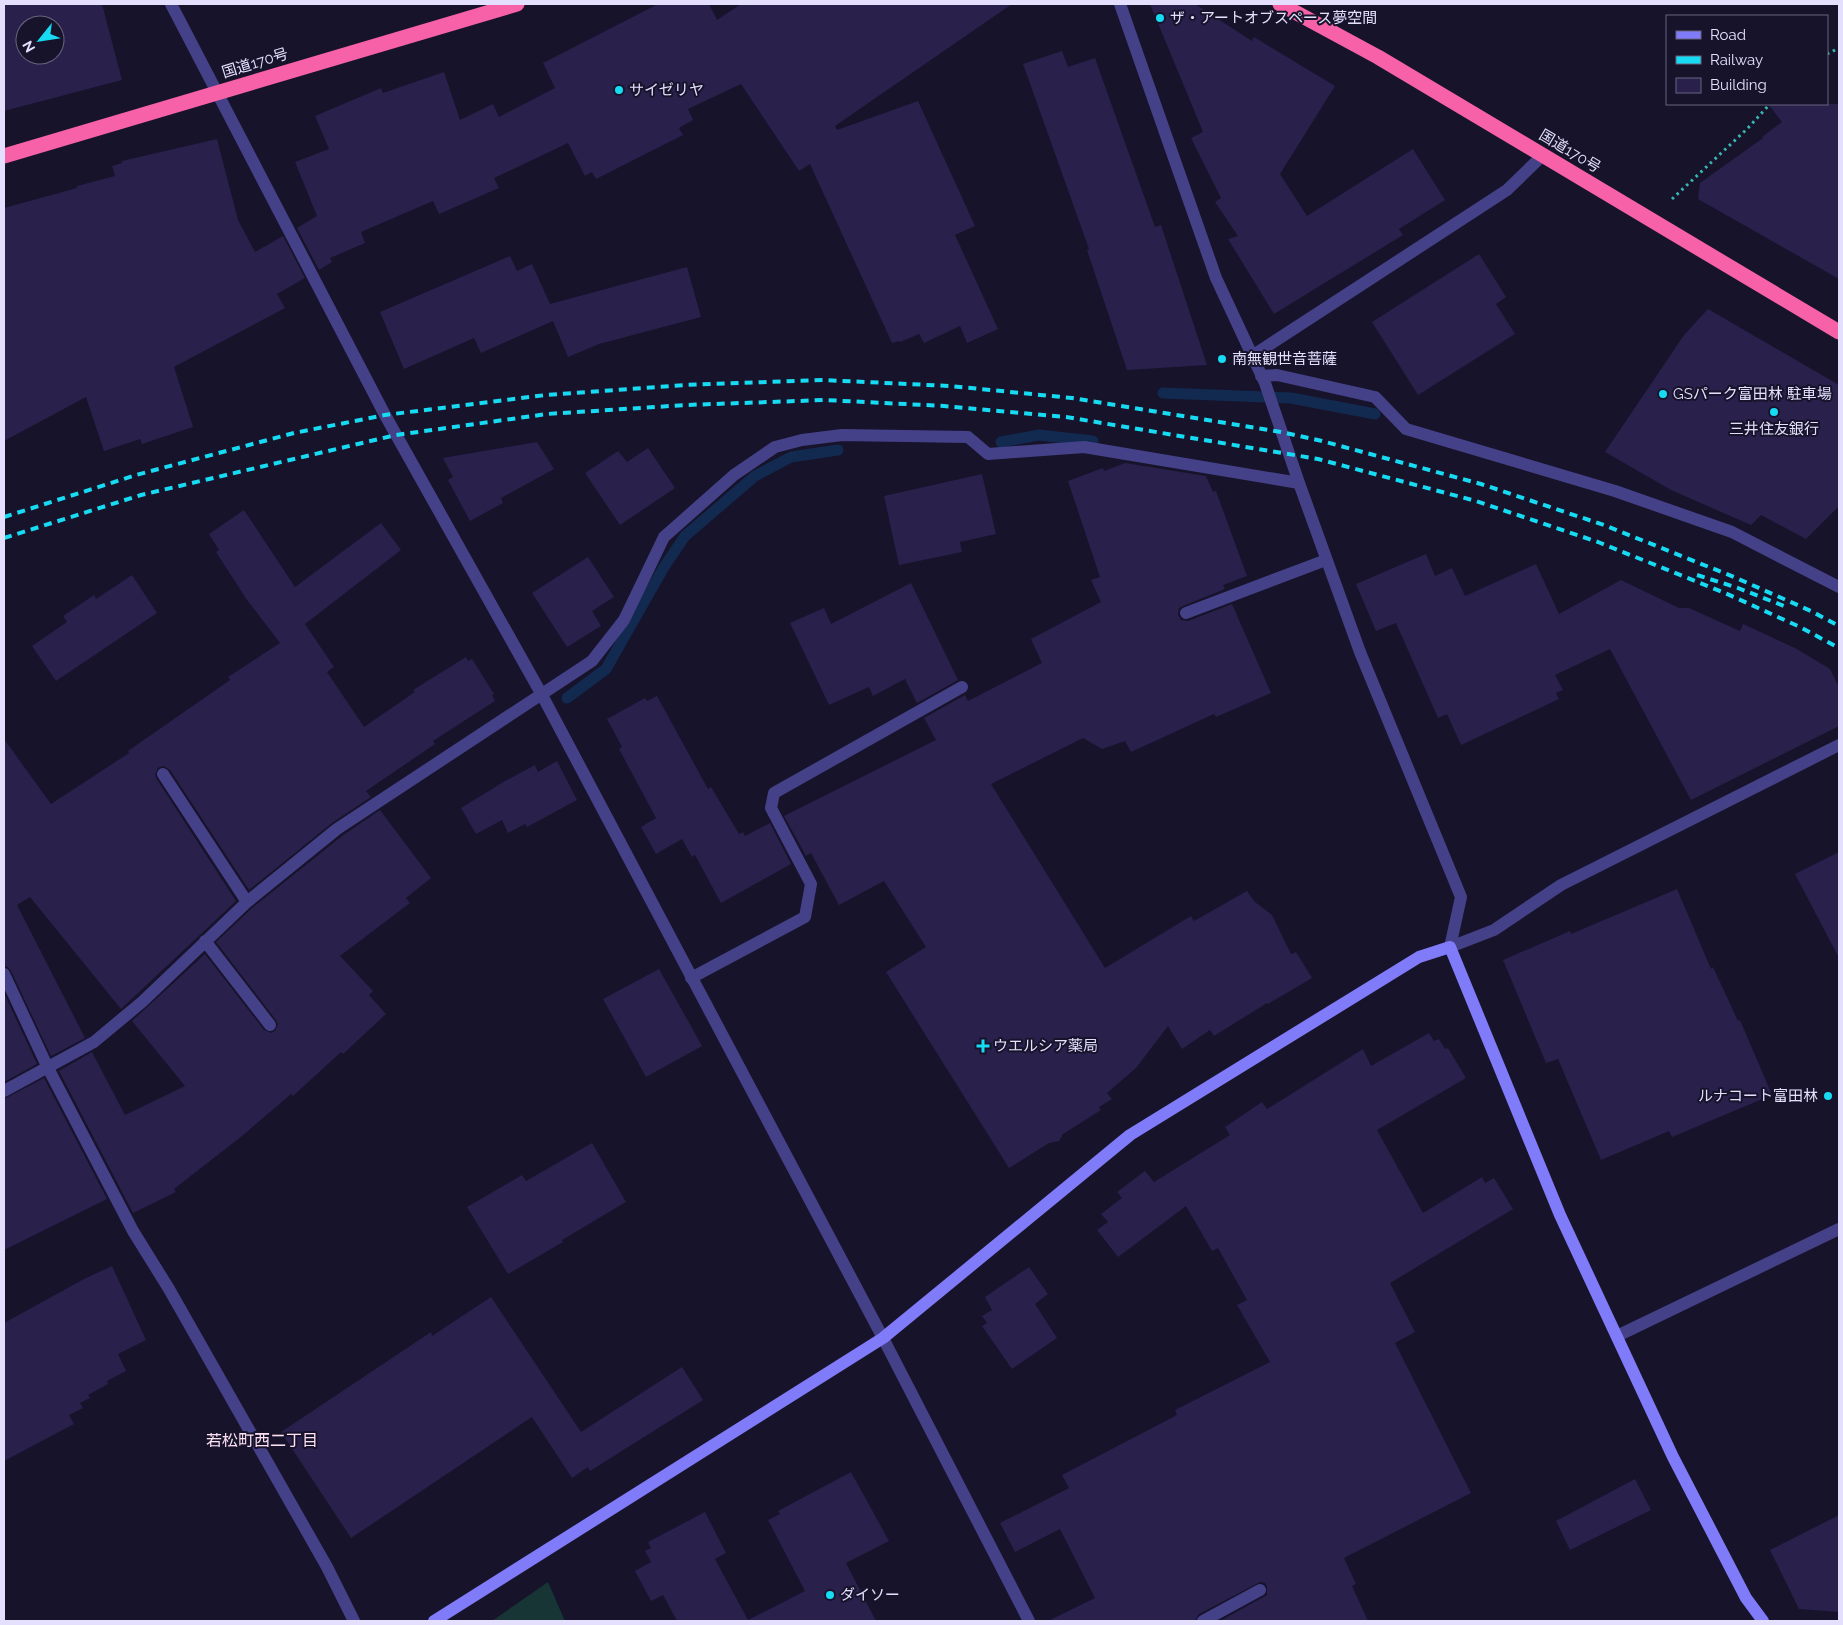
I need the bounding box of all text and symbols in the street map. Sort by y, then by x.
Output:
place label: ザ・アートオブスペース夢空間 [1170,9,1377,27]
marker: ザ・アートオブスペース夢空間 [1154,12,1166,24]
north arrow [15,15,65,65]
legend [1666,15,1828,105]
text: Road [1710,26,1746,44]
text: N [19,38,38,55]
street label: 国道170号 [220,44,290,82]
text: Railway [1710,51,1763,69]
text: Building [1710,76,1767,94]
place label: サイゼリヤ [629,81,704,99]
marker: サイゼリヤ [613,84,625,96]
street label: 国道170号 [1536,126,1604,176]
place label: 南無観世音菩薩 [1232,350,1337,368]
marker: 南無観世音菩薩 [1216,353,1228,365]
place label: GSパーク富田林 駐車場 [1673,385,1832,403]
marker: GSパーク富田林 駐車場 [1657,388,1669,400]
marker: 三井住友銀行 [1768,406,1780,418]
place label: 三井住友銀行 [1729,420,1819,438]
place label: ウエルシア薬局 [993,1037,1098,1055]
marker: ウエルシア薬局 [977,1040,989,1052]
place label: ルナコート富田林 [1698,1087,1818,1105]
marker: ルナコート富田林 [1822,1090,1834,1102]
district label: 若松町西二丁目 [206,1431,318,1450]
place label: ダイソー [840,1586,900,1604]
marker: ダイソー [824,1589,836,1601]

